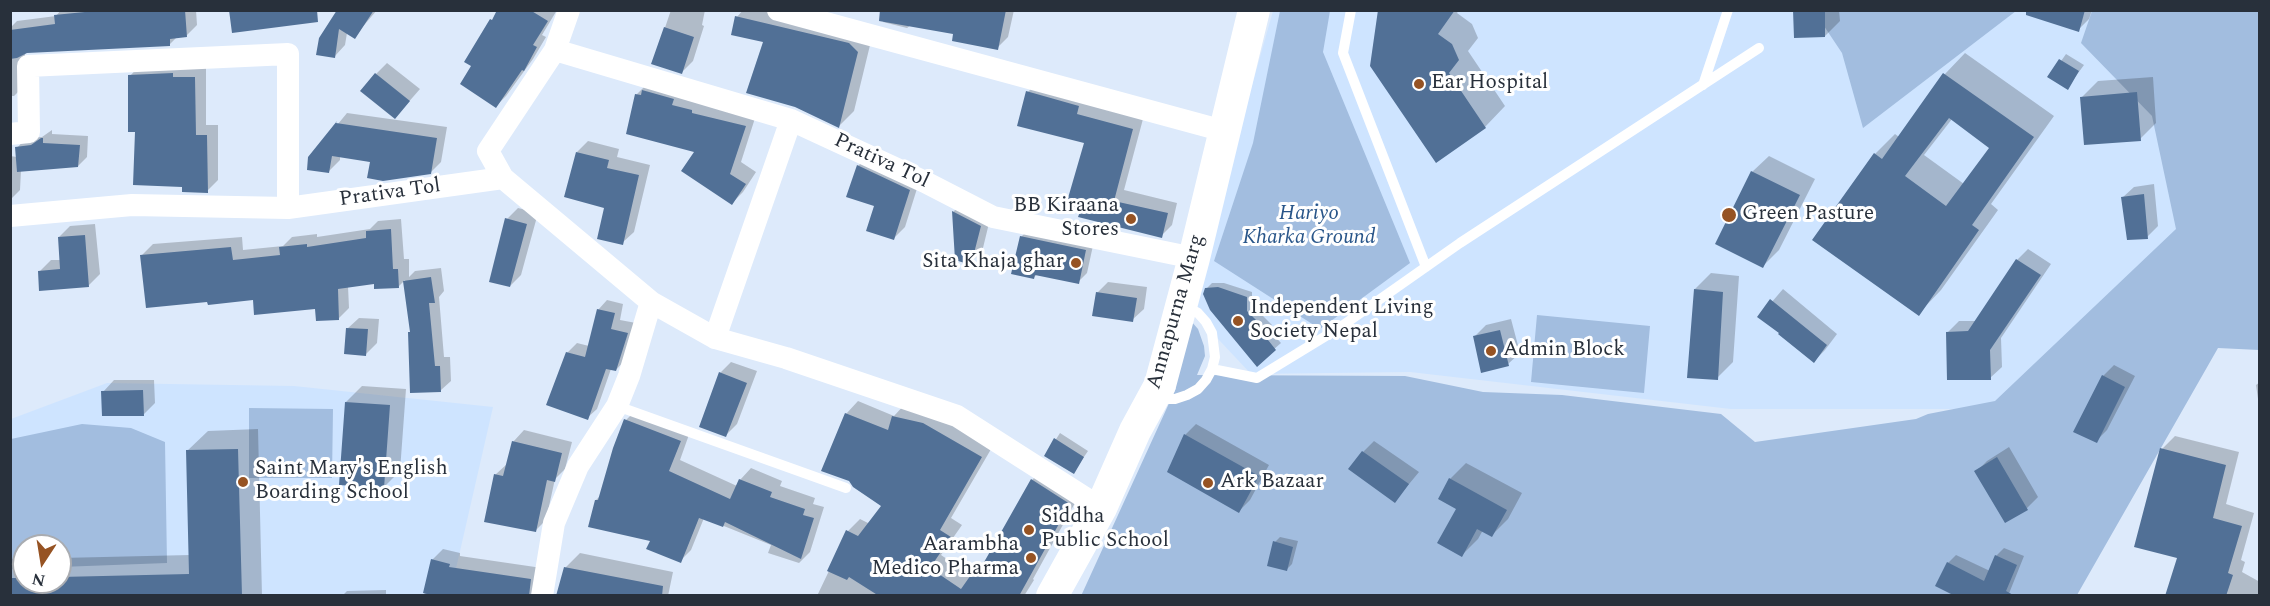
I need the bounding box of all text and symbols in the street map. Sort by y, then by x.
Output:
place label: Ear Hospital [1431,71,1548,97]
marker: Ear Hospital [1412,77,1426,91]
street label: Prativa Tol [829,129,933,195]
street label: Prativa Tol [338,174,442,214]
place label: BB Kiraana Stores [1013,194,1119,244]
park label: Hariyo Kharka Ground [1242,202,1376,252]
place label: Green Pasture [1742,202,1874,228]
marker: Green Pasture [1720,206,1738,224]
marker: BB Kiraana Stores [1124,212,1138,226]
street label: Annapurna Marg [1143,232,1211,392]
place label: Sita Khaja ghar [922,250,1064,276]
marker: Sita Khaja ghar [1069,256,1083,270]
place label: Independent Living Society Nepal [1250,296,1434,346]
marker: Independent Living Society Nepal [1231,314,1245,328]
place label: Admin Block [1503,338,1625,364]
marker: Admin Block [1484,344,1498,358]
place label: Saint Mary's English Boarding School [255,457,448,507]
place label: Ark Bazaar [1220,470,1324,496]
marker: Saint Mary's English Boarding School [236,475,250,489]
marker: Ark Bazaar [1201,476,1215,490]
place label: Siddha Public School [1041,505,1169,555]
marker: Siddha Public School [1022,523,1036,537]
place label: Aarambha Medico Pharma [871,533,1019,583]
north arrow [12,534,72,594]
marker: Aarambha Medico Pharma [1024,551,1038,565]
text: N [30,567,48,593]

